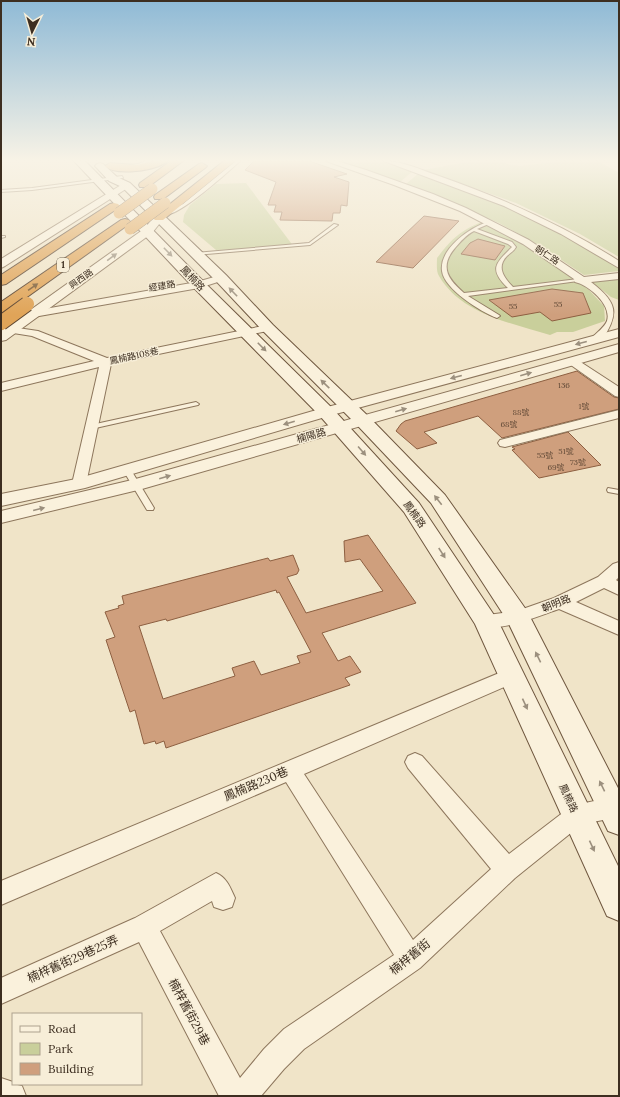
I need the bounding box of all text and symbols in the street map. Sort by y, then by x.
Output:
north arrow [12,12,52,52]
text: N [26,35,36,49]
street label: 朝仁路 [533,243,562,267]
one-way arrow [163,247,173,257]
one-way arrow [107,253,117,261]
road number: 1 [57,258,69,272]
street label: 鳳楠路 [178,263,208,294]
street label: 興西路 [67,266,95,291]
street label: 經建路 [148,278,176,293]
one-way arrow [28,283,38,291]
one-way arrow [229,287,238,297]
house number: 55 [554,299,562,309]
house number: 55 [509,301,517,311]
one-way arrow [575,340,587,346]
one-way arrow [257,342,267,352]
street label: 鳳楠路108巷 [108,345,159,366]
one-way arrow [520,371,532,377]
one-way arrow [449,374,462,380]
one-way arrow [320,379,330,389]
house number: 136 [558,380,570,390]
house number: 1號 [579,401,589,411]
one-way arrow [395,407,407,413]
house number: 88號 [513,407,530,417]
house number: 68號 [500,419,518,429]
one-way arrow [283,420,295,426]
street label: 楠陽路 [295,425,327,446]
one-way arrow [357,446,366,456]
house number: 51號 [558,446,574,456]
house number: 55號 [537,450,553,460]
house number: 73號 [570,457,586,467]
house number: 69號 [547,462,565,472]
one-way arrow [159,474,171,480]
one-way arrow [433,495,442,506]
street label: 鳳楠路 [401,498,429,530]
one-way arrow [33,506,45,512]
one-way arrow [438,548,445,559]
street label: 朝明路 [540,592,573,615]
one-way arrow [535,651,541,662]
one-way arrow [522,698,528,709]
street label: 鳳楠路230巷 [221,763,290,804]
one-way arrow [598,780,605,791]
street label: 鳳楠路 [556,782,581,815]
one-way arrow [589,841,595,852]
street label: 楠梓舊街29巷25弄 [25,932,121,985]
street label: 楠梓舊街 [386,936,433,978]
street label: 楠梓舊街29巷 [166,976,213,1048]
legend [12,1013,142,1085]
text: Road [48,1021,76,1036]
text: Park [48,1041,74,1056]
text: Building [48,1061,94,1076]

